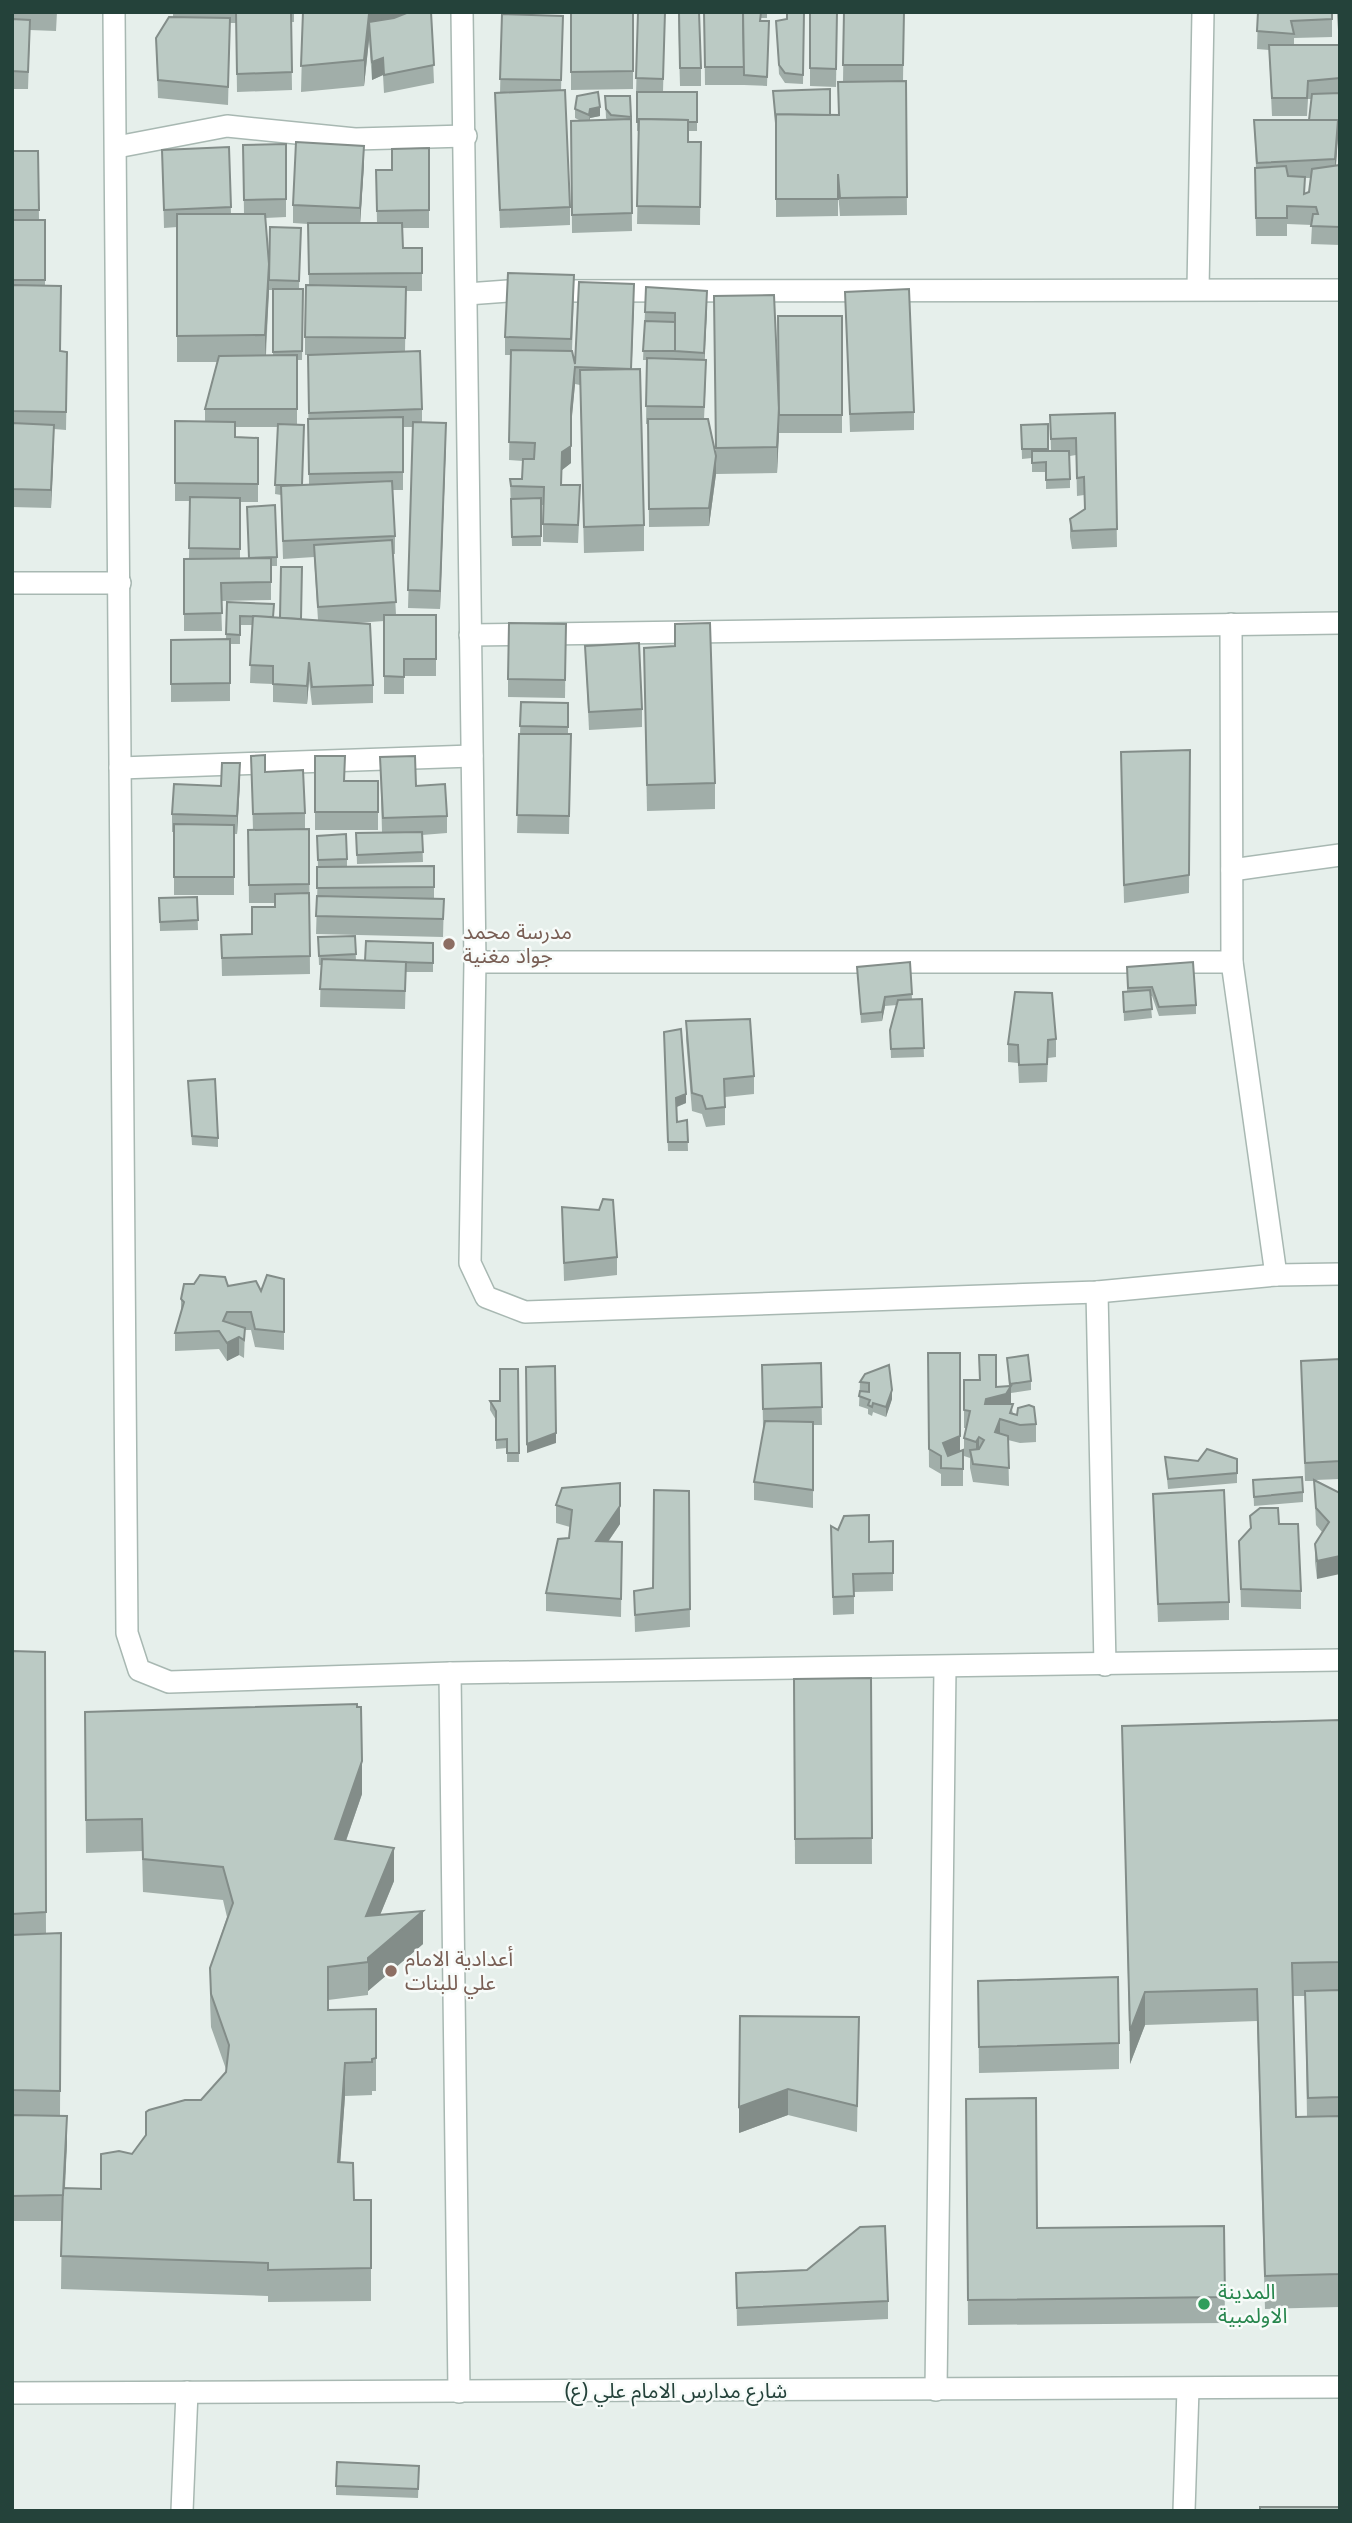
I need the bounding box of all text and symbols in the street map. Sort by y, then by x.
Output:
place label: مدرسة محمد جواد مغنية [463,917,572,969]
marker: مدرسة محمد جواد مغنية [441,936,457,952]
place label: أعدادية الامام علي للبنات [405,1944,513,1999]
marker: أعدادية الامام علي للبنات [383,1963,399,1979]
place label: المدينة الاولمبية [1218,2277,1287,2329]
marker: المدينة الاولمبية [1196,2296,1212,2312]
street label: شارع مدارس الامام علي (ع) [565,2376,787,2407]

